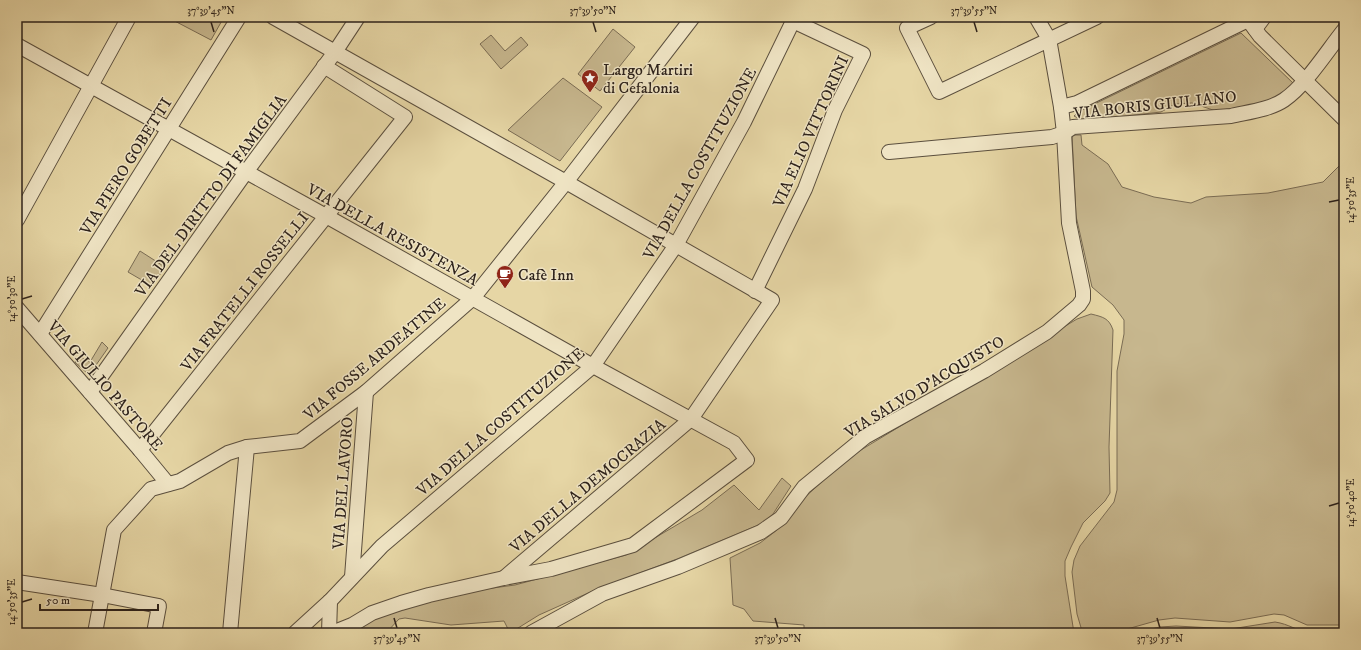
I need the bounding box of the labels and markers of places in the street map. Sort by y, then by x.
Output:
place label: Largo Martiri di Cefalonia [603,60,693,98]
place icon: Largo Martiri di Cefalonia [580,68,600,93]
cafe icon: Cafè Inn [495,264,515,289]
place label: Cafè Inn [518,265,574,285]

